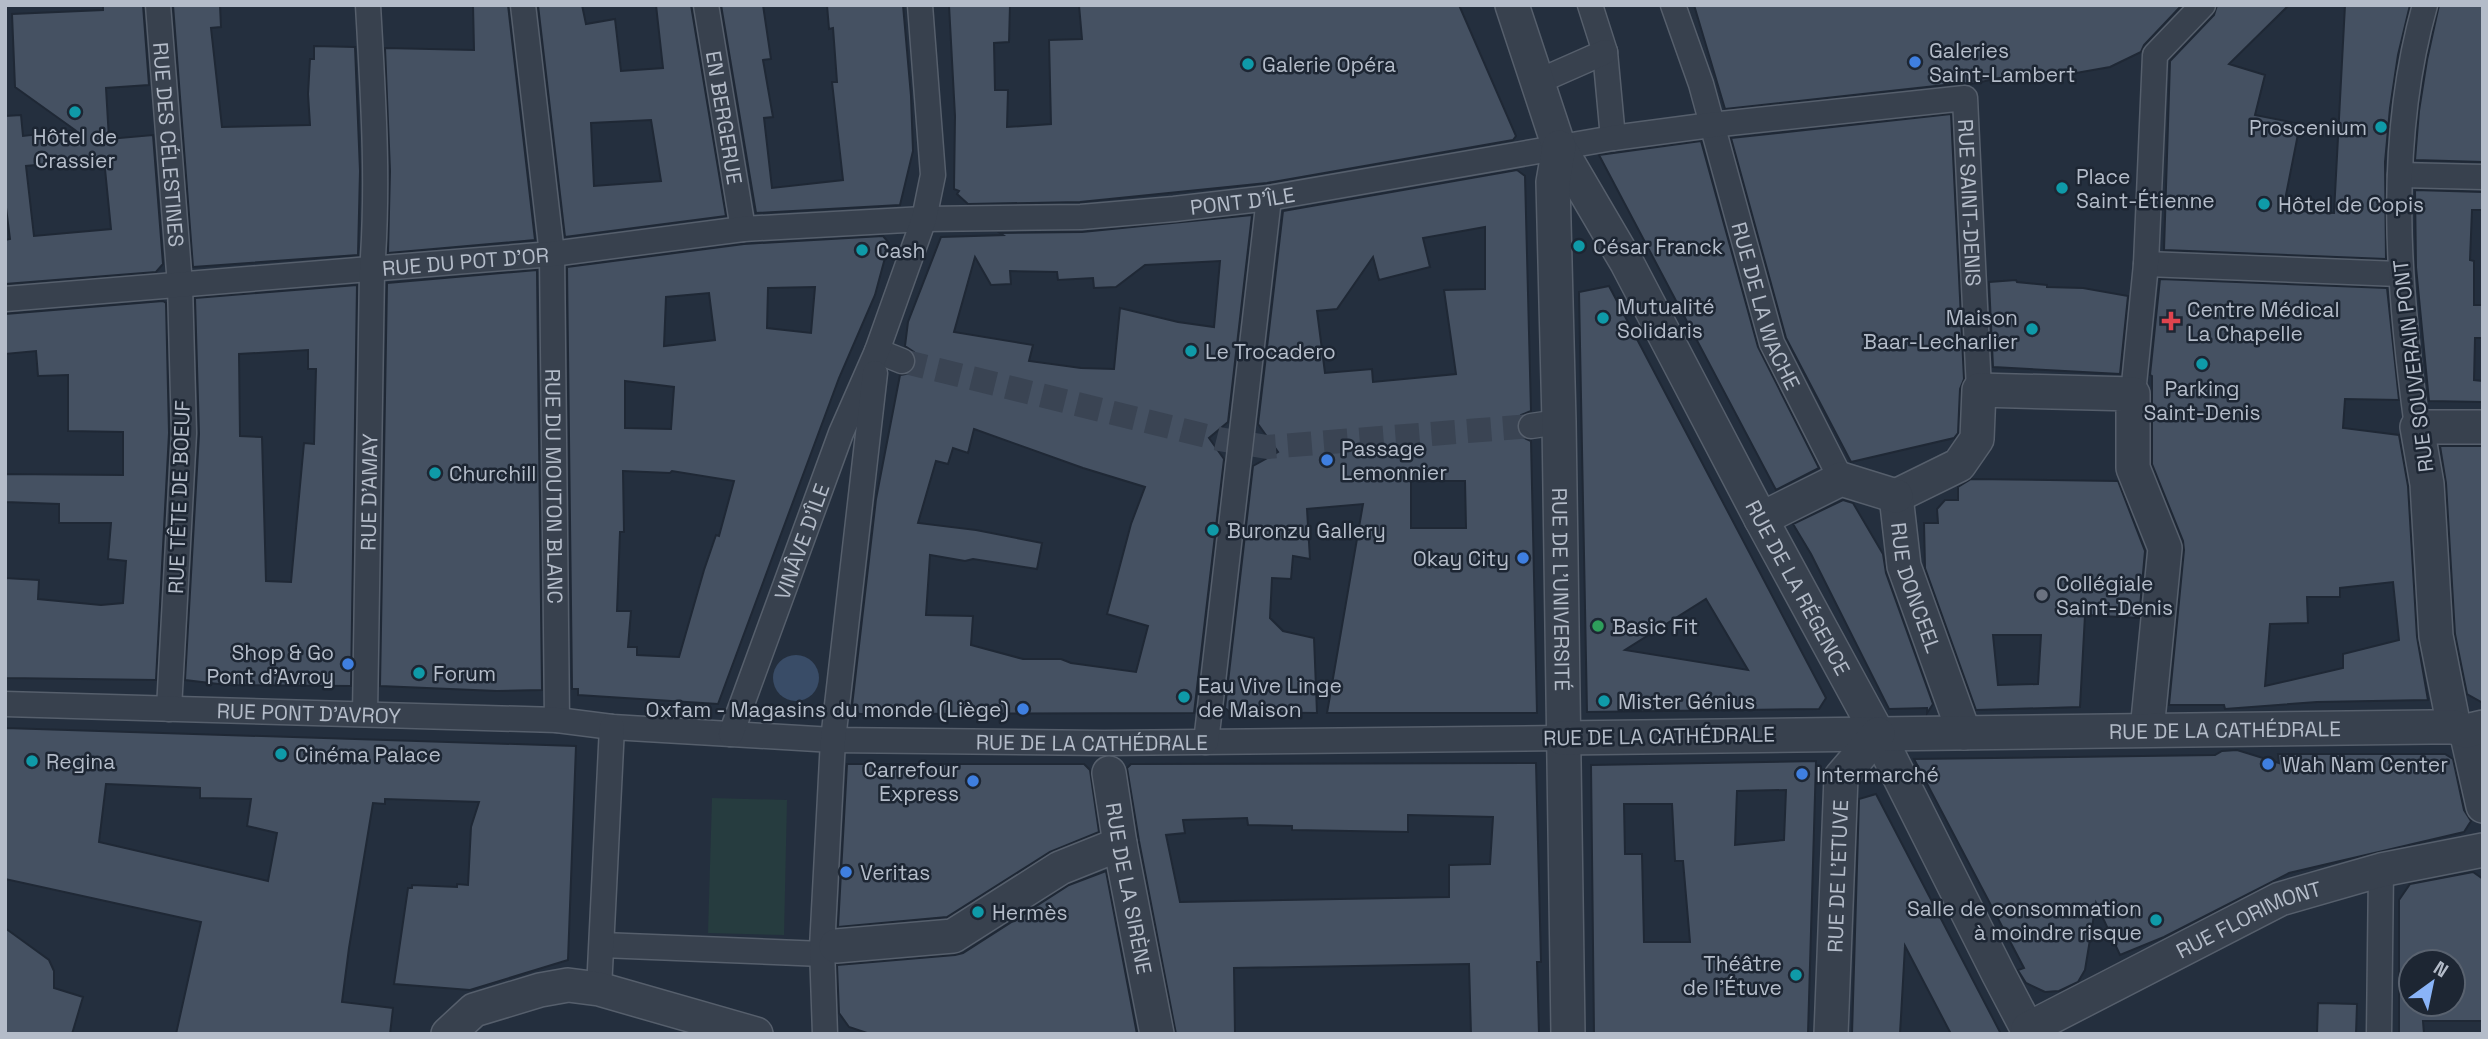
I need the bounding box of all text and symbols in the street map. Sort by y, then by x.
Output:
place label: Galeries Saint-Lambert [1929,37,2076,88]
street label: RUE DES CÉLESTINES [147,41,190,248]
street label: EN BERGERUE [700,49,749,186]
place label: Galerie Opéra [1262,51,1396,78]
marker: Galeries Saint-Lambert [1907,54,1923,70]
marker: Galerie Opéra [1240,56,1256,72]
marker: Hôtel de Crassier [67,104,83,120]
place label: Proscenium [2249,114,2367,141]
street label: RUE SAINT-DENIS [1953,118,1988,287]
marker: Proscenium [2373,119,2389,135]
place label: Hôtel de Crassier [33,123,117,174]
place label: Place Saint-Étienne [2076,163,2215,214]
street label: PONT D'ÎLE [1189,180,1297,221]
marker: Place Saint-Étienne [2054,180,2070,196]
place label: Hôtel de Copis [2278,191,2424,218]
marker: Hôtel de Copis [2256,196,2272,212]
street label: RUE DE LA WACHE [1726,219,1807,394]
place label: César Franck [1593,233,1723,260]
place label: Cash [876,237,925,264]
marker: César Franck [1571,238,1587,254]
street label: RUE DU POT D'OR [381,241,550,281]
marker: Cash [854,242,870,258]
street label: RUE SOUVERAIN PONT [2387,258,2439,474]
place label: Mutualité Solidaris [1617,293,1715,344]
place label: Centre Médical La Chapelle [2187,296,2340,347]
place label: Maison Baar-Lecharlier [1863,304,2018,355]
marker: Mutualité Solidaris [1595,310,1611,326]
marker: Centre Médical La Chapelle [2161,311,2181,331]
marker: Maison Baar-Lecharlier [2024,321,2040,337]
place label: Le Trocadero [1205,338,1336,365]
marker: Le Trocadero [1183,343,1199,359]
marker: Parking Saint-Denis [2194,356,2210,372]
street label: RUE DU MOUTON BLANC [540,369,569,604]
place label: Parking Saint-Denis [2144,375,2260,426]
street label: RUE TÊTE DE BOEUF [162,400,196,594]
street label: RUE D'AMAY [354,433,383,551]
place label: Passage Lemonnier [1341,435,1447,486]
marker: Passage Lemonnier [1319,452,1335,468]
place label: Churchill [449,460,536,487]
marker: Churchill [427,465,443,481]
street label: VINÂVE D'ÎLE [768,480,835,603]
street label: RUE DE L'UNIVERSITÉ [1546,487,1576,691]
street label: RUE DE LA RÉGENCE [1740,495,1857,680]
place label: Buronzu Gallery [1227,517,1386,544]
street label: RUE DONCEEL [1886,521,1947,656]
marker: Buronzu Gallery [1205,522,1221,538]
place label: Okay City [1413,545,1509,572]
marker: Okay City [1515,550,1531,566]
place label: Collégiale Saint-Denis [2056,570,2173,621]
marker: Collégiale Saint-Denis [2034,587,2050,603]
place label: Basic Fit [1612,613,1698,640]
marker: Basic Fit [1590,618,1606,634]
place label: Shop & Go Pont d'Avroy [207,639,334,690]
marker: Shop & Go Pont d'Avroy [340,656,356,672]
place label: Forum [433,660,496,687]
marker: Forum [411,665,427,681]
place label: Eau Vive Linge de Maison [1198,672,1342,723]
place label: Mister Génius [1618,688,1755,715]
marker: Eau Vive Linge de Maison [1176,689,1192,705]
marker: Mister Génius [1596,693,1612,709]
place label: Oxfam - Magasins du monde (Liège) [646,696,1009,723]
street label: RUE PONT D'AVROY [216,697,402,729]
marker: Oxfam - Magasins du monde (Liège) [1015,701,1031,717]
street label: RUE DE LA CATHÉDRALE [2109,715,2341,745]
street label: RUE DE LA CATHÉDRALE [1543,720,1775,752]
street label: RUE DE LA CATHÉDRALE [976,728,1208,757]
place label: Cinéma Palace [295,741,441,768]
marker: Cinéma Palace [273,746,289,762]
place label: Regina [46,748,115,775]
place label: Wah Nam Center [2282,751,2448,778]
marker: Regina [24,753,40,769]
place label: Carrefour Express [863,756,959,807]
marker: Wah Nam Center [2260,756,2276,772]
place label: Intermarché [1816,761,1939,788]
marker: Intermarché [1794,766,1810,782]
marker: Carrefour Express [965,773,981,789]
street label: RUE DE L'ETUVE [1821,799,1854,953]
street label: RUE DE LA SIRÈNE [1100,800,1159,976]
place label: Veritas [860,859,930,886]
marker: Veritas [838,864,854,880]
street label: RUE FLORIMONT [2171,874,2324,964]
place label: Salle de consommation à moindre risque [1907,895,2142,946]
place label: Hermès [992,899,1068,926]
marker: Hermès [970,904,986,920]
marker: Salle de consommation à moindre risque [2148,912,2164,928]
north arrow [2397,948,2467,1018]
place label: Théâtre de l'Étuve [1683,950,1782,1001]
text: N [2429,955,2453,983]
marker: Théâtre de l'Étuve [1788,967,1804,983]

